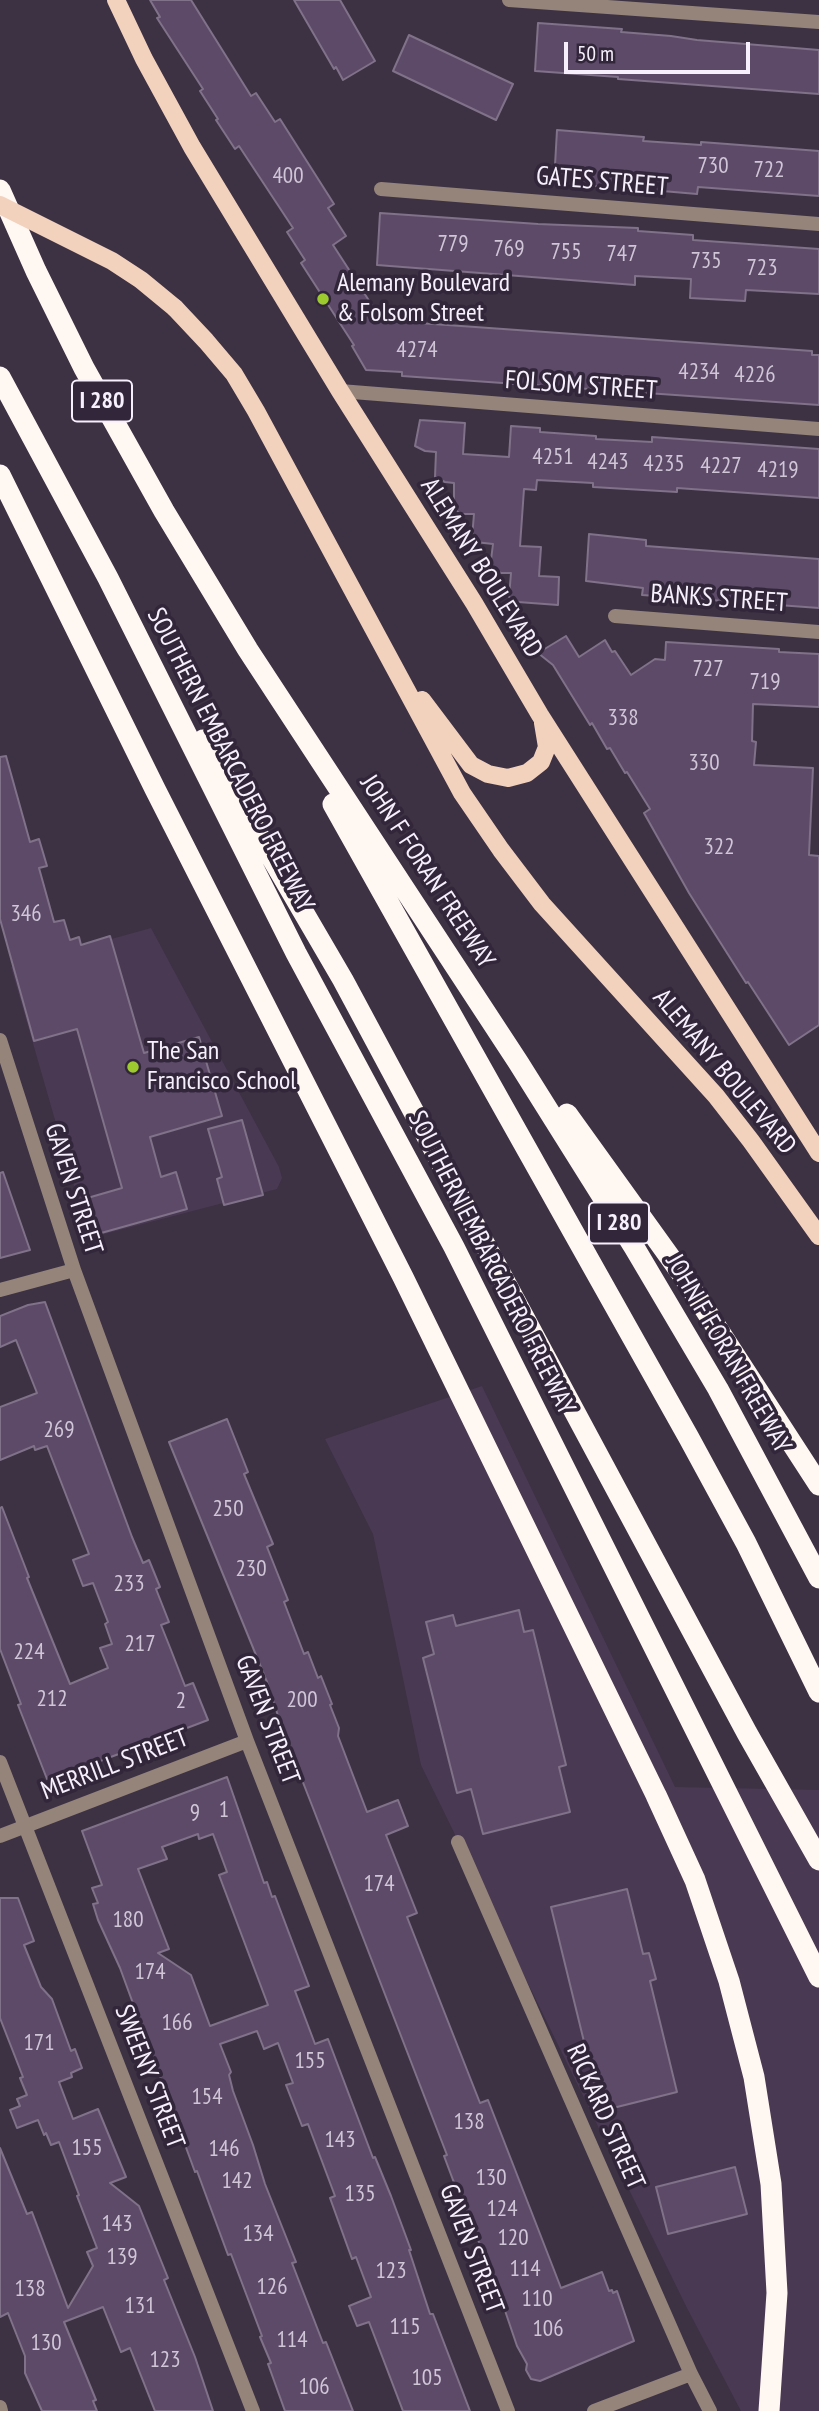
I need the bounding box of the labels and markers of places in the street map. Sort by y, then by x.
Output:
place label: Alemany Boulevard & Folsom Street [337,268,510,330]
marker: Alemany Boulevard & Folsom Street [315,291,331,307]
place label: The San Francisco School [147,1036,296,1098]
marker: The San Francisco School [125,1059,141,1075]

